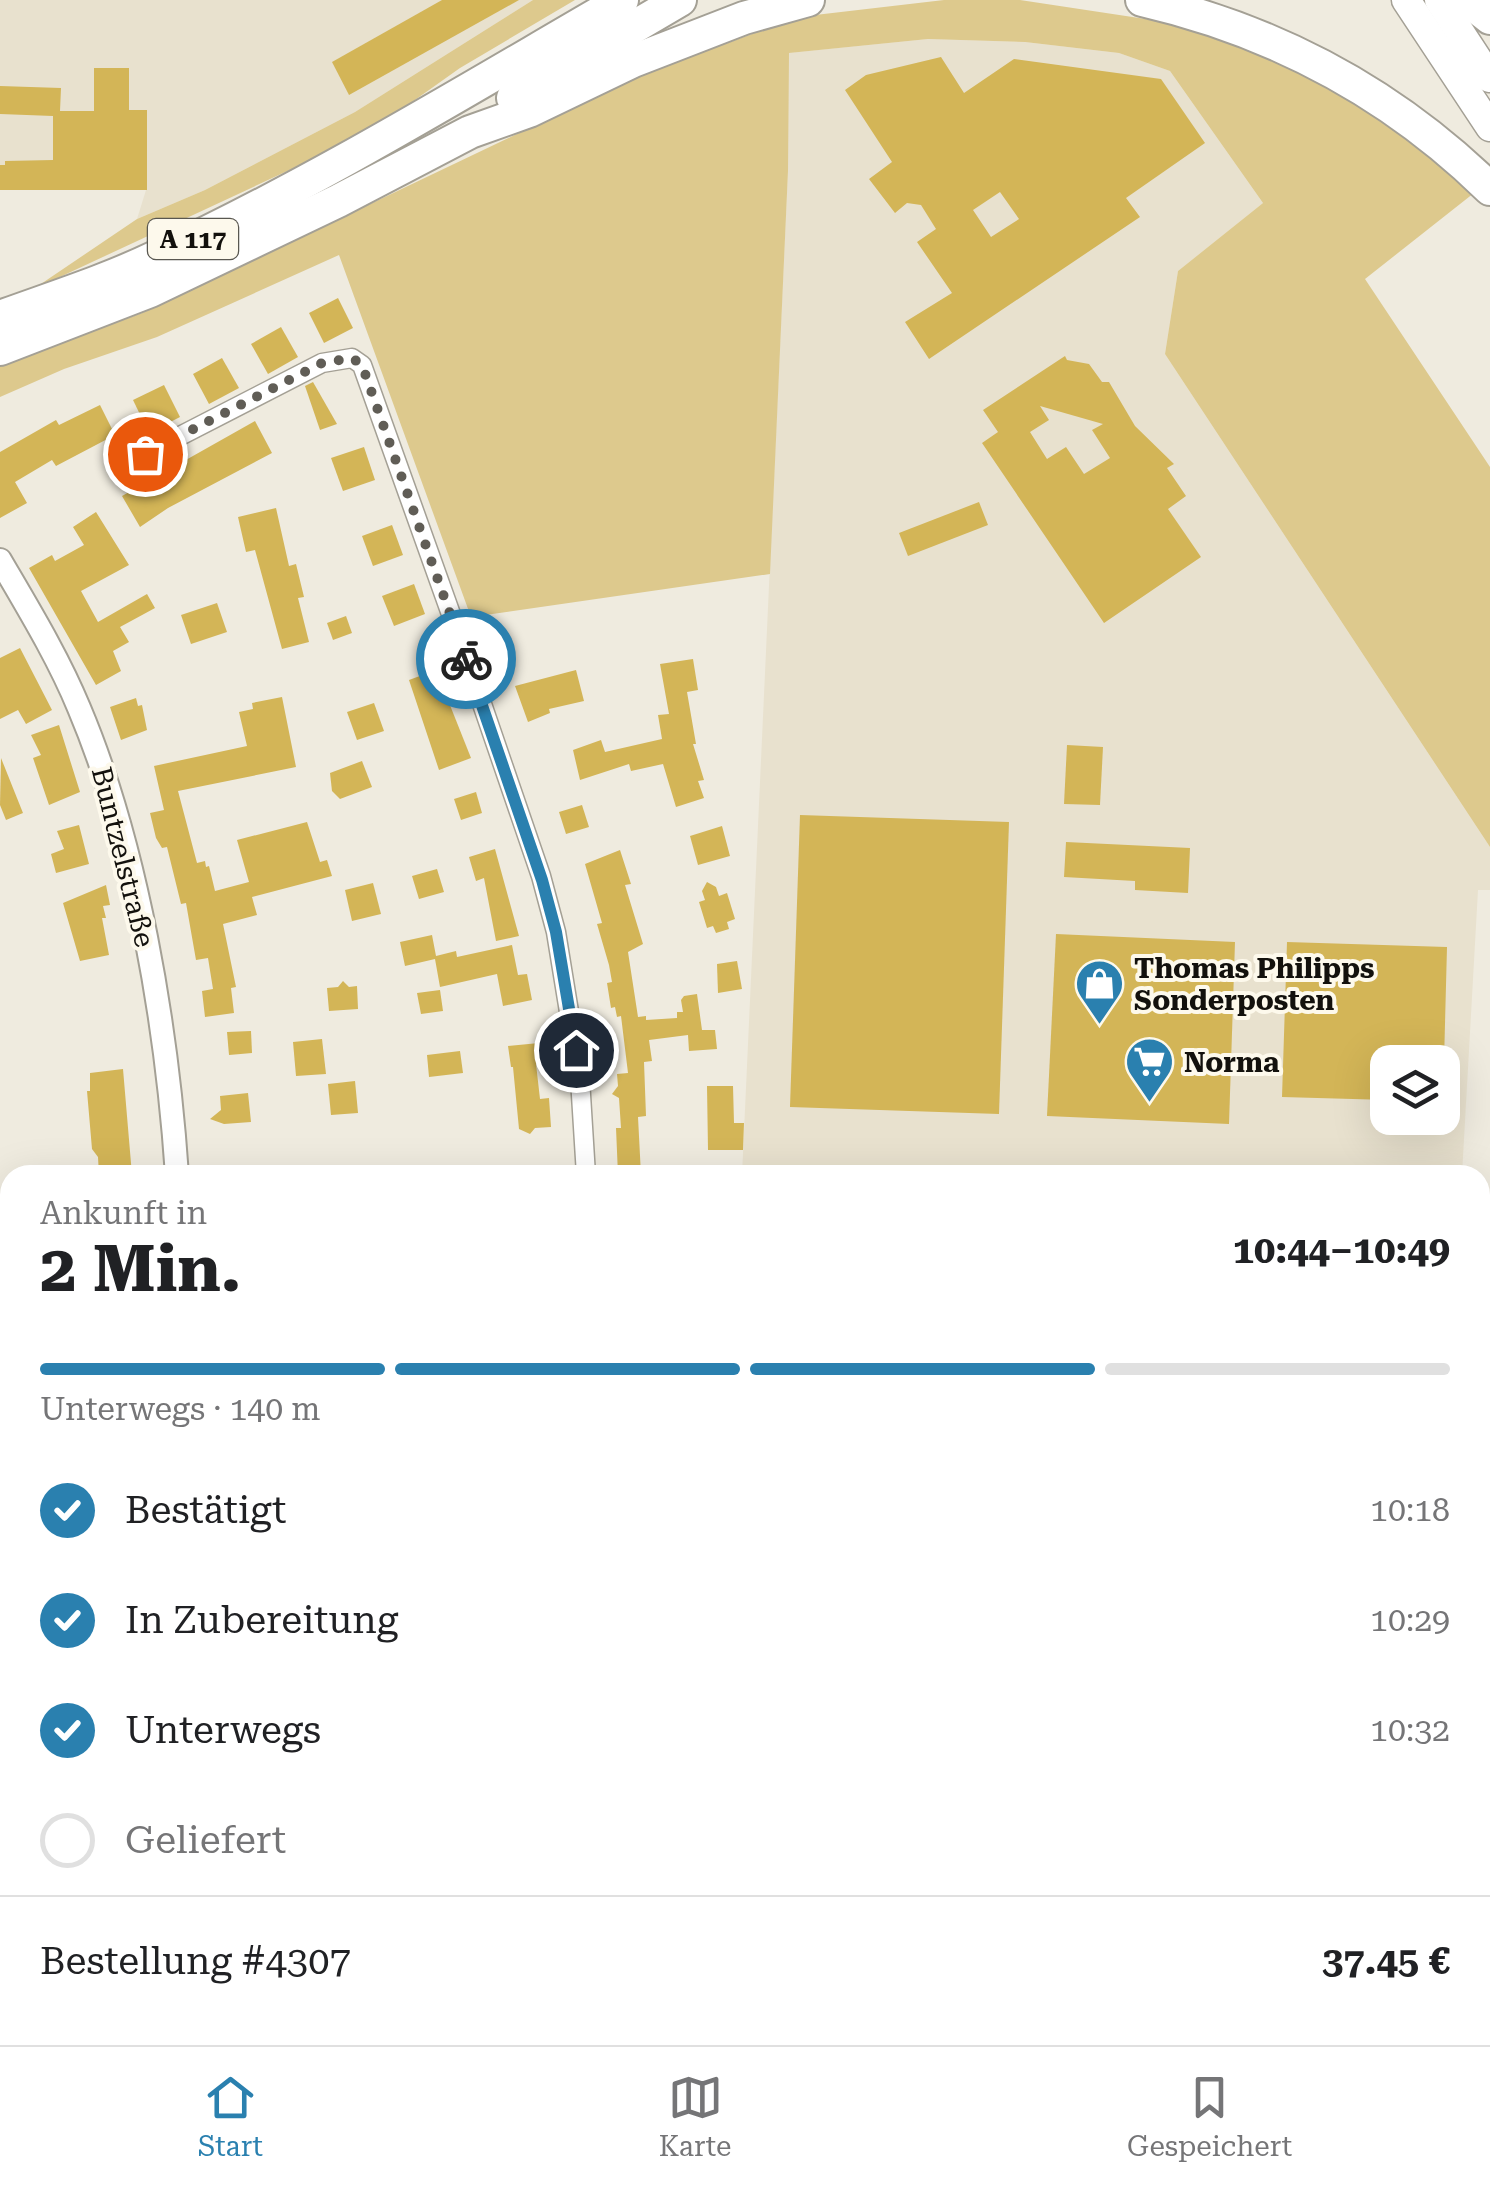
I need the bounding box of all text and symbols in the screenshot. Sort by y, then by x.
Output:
road number: A 117 [148,219,238,259]
pin [103,412,188,497]
icon: bag [118,427,173,482]
courier [416,609,516,709]
icon: bike [439,632,494,687]
street label: Buntzelstraße [85,763,161,951]
place label: Thomas Philipps Sonderposten [1134,952,1374,1017]
shop icon: Thomas Philipps Sonderposten [1073,958,1125,1026]
pin [534,1008,619,1093]
icon: home [549,1023,604,1078]
supermarket icon: Norma [1123,1036,1175,1104]
map controls [1370,1045,1460,1135]
button: layers [1370,1045,1460,1135]
place label: Norma [1184,1046,1280,1079]
text: Ankunft in [40,1194,207,1232]
text: 10:44–10:49 [1233,1228,1450,1272]
text: 2 Min. [40,1231,241,1307]
text: Unterwegs · 140 m [40,1390,320,1428]
icon: check [40,1483,95,1538]
text: Bestätigt [125,1488,286,1532]
text: 10:18 [1370,1491,1450,1529]
icon: check [40,1593,95,1648]
text: In Zubereitung [125,1598,398,1642]
text: 10:29 [1370,1601,1450,1639]
icon: check [40,1703,95,1758]
text: Unterwegs [125,1708,321,1752]
text: 10:32 [1370,1711,1450,1749]
text: Geliefert [125,1818,286,1862]
text: Bestellung #4307 [40,1939,351,1983]
text: 37.45 € [1322,1939,1450,1983]
tab: Start [198,2070,263,2163]
tab: Karte [659,2070,731,2163]
tab: Gespeichert [1127,2070,1292,2163]

